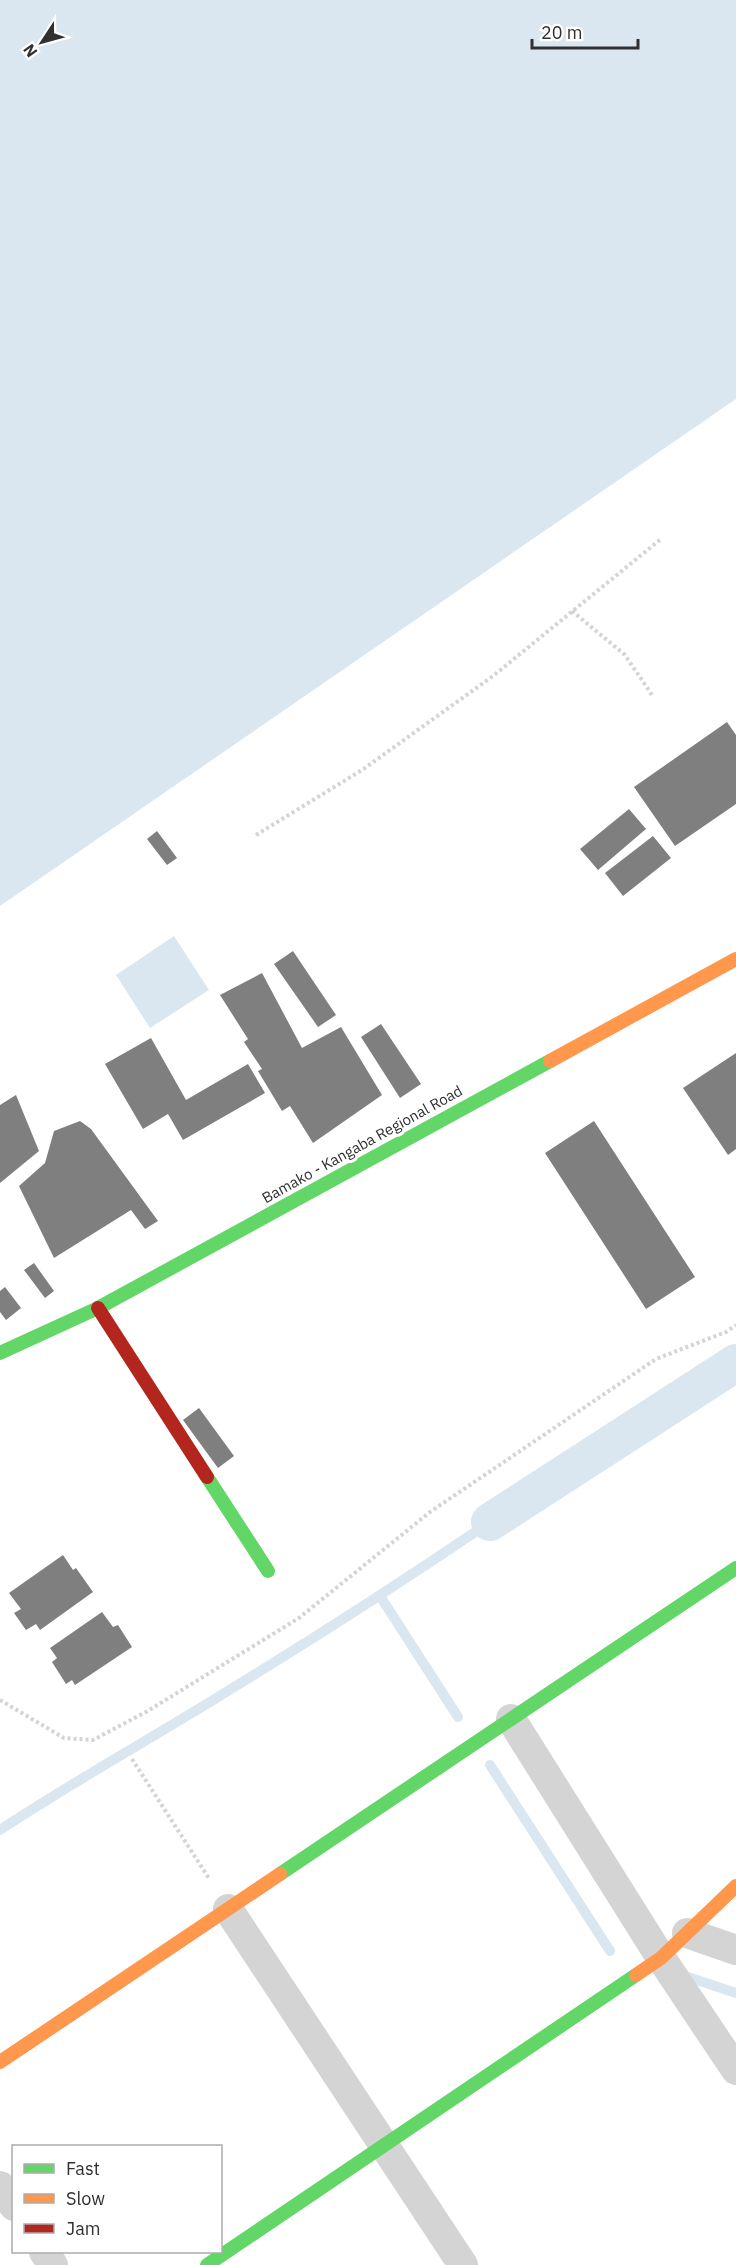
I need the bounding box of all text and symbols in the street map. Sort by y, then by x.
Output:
north arrow [12,12,72,72]
scale bar [532,12,638,50]
text: 20 m [541,21,583,44]
text: N [18,40,41,61]
street label: Bamako - Kangaba Regional Road [258,1081,466,1207]
legend [12,2145,222,2253]
text: Fast [66,2157,100,2180]
text: Slow [66,2187,105,2210]
text: Jam [66,2217,101,2240]

